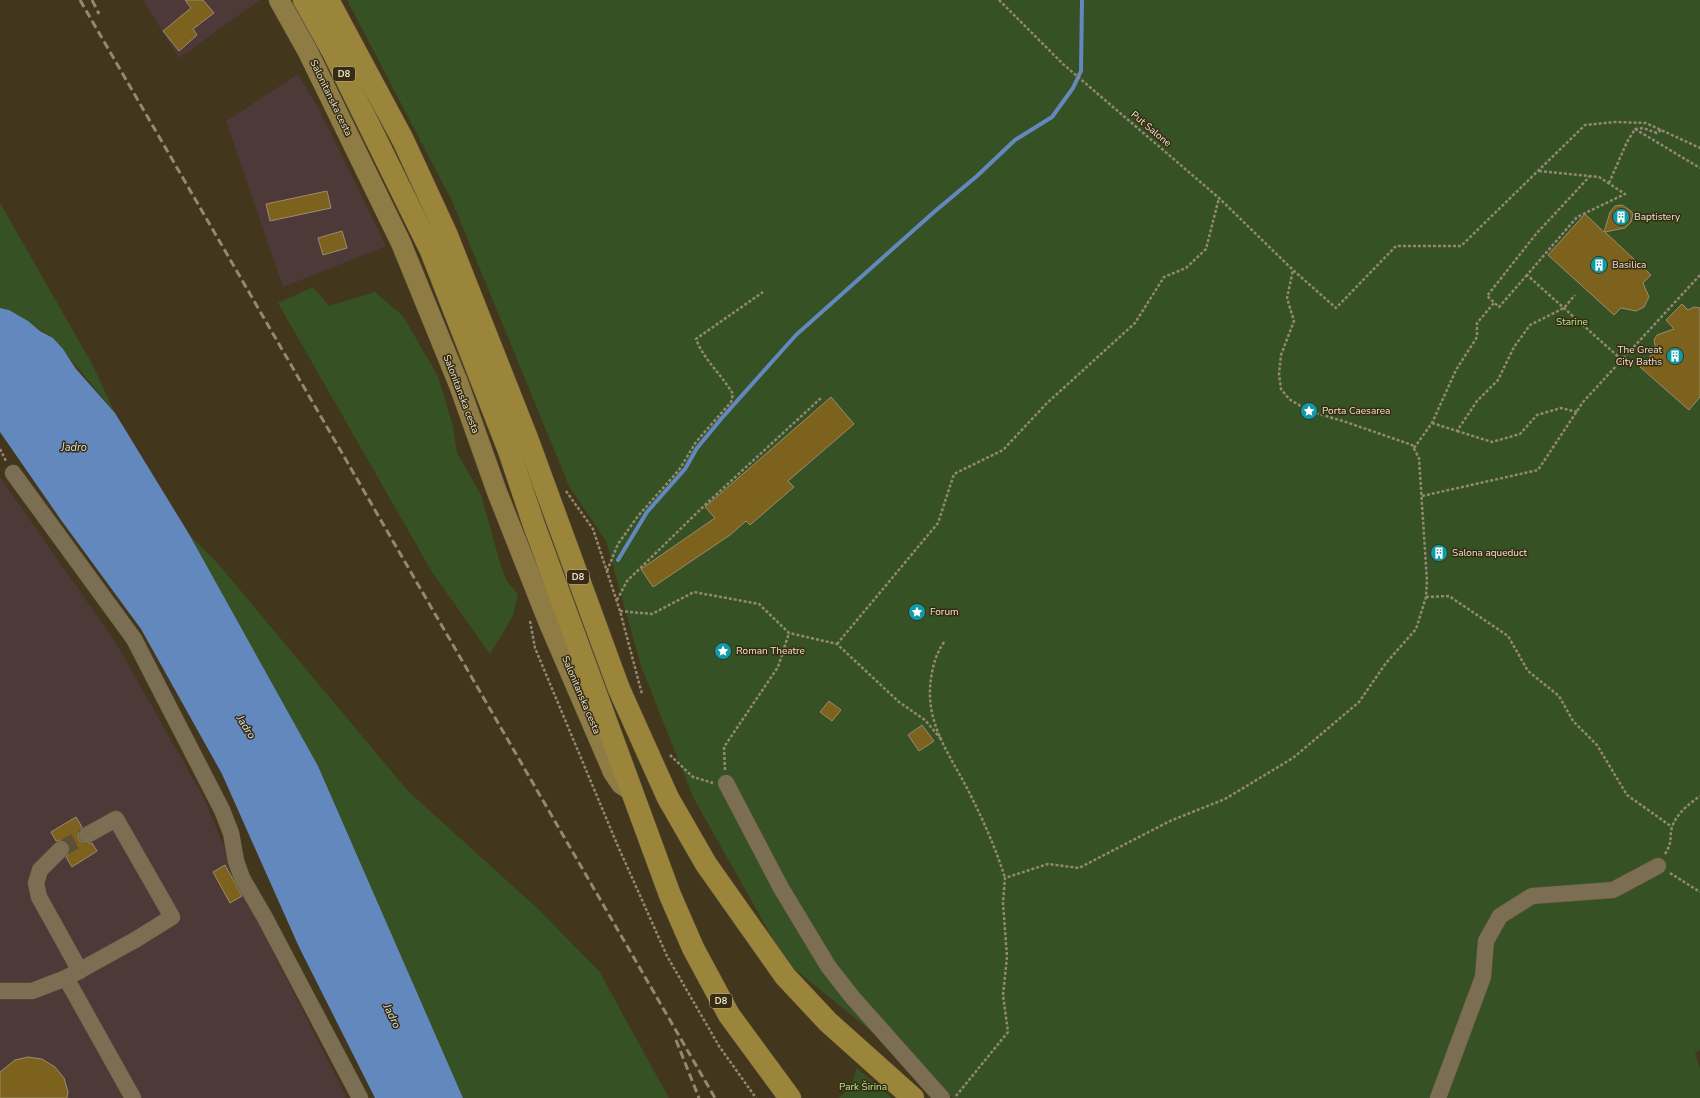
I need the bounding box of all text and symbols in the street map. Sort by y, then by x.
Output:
street label: Salonitanska cesta [306,57,356,139]
road number: D8 [333,67,355,81]
street label: Put Salone [1128,108,1174,150]
building icon: Baptistery [1611,207,1631,227]
place label: Baptistery [1634,210,1681,224]
building icon: Basilica [1589,255,1609,275]
place label: Basilica [1612,258,1646,272]
park label: Starine [1556,315,1588,329]
place label: The Great City Baths [1616,343,1662,369]
building icon: The Great City Baths [1665,346,1685,366]
street label: Salonitanska cesta [440,353,482,435]
place icon: Porta Caesarea [1299,401,1319,421]
place label: Porta Caesarea [1322,404,1390,418]
water label: Jadro [60,440,87,455]
building icon: Salona aqueduct [1429,543,1449,563]
place label: Salona aqueduct [1452,546,1528,560]
road number: D8 [567,570,589,584]
place icon: Forum [907,602,927,622]
place label: Forum [930,605,959,619]
place icon: Roman Theatre [713,641,733,661]
place label: Roman Theatre [736,644,805,658]
street label: Salonitanska cesta [558,654,604,736]
water label: Jadro [232,711,259,742]
road number: D8 [710,994,732,1008]
water label: Jadro [379,1000,404,1031]
park label: Park Širina [839,1080,887,1094]

